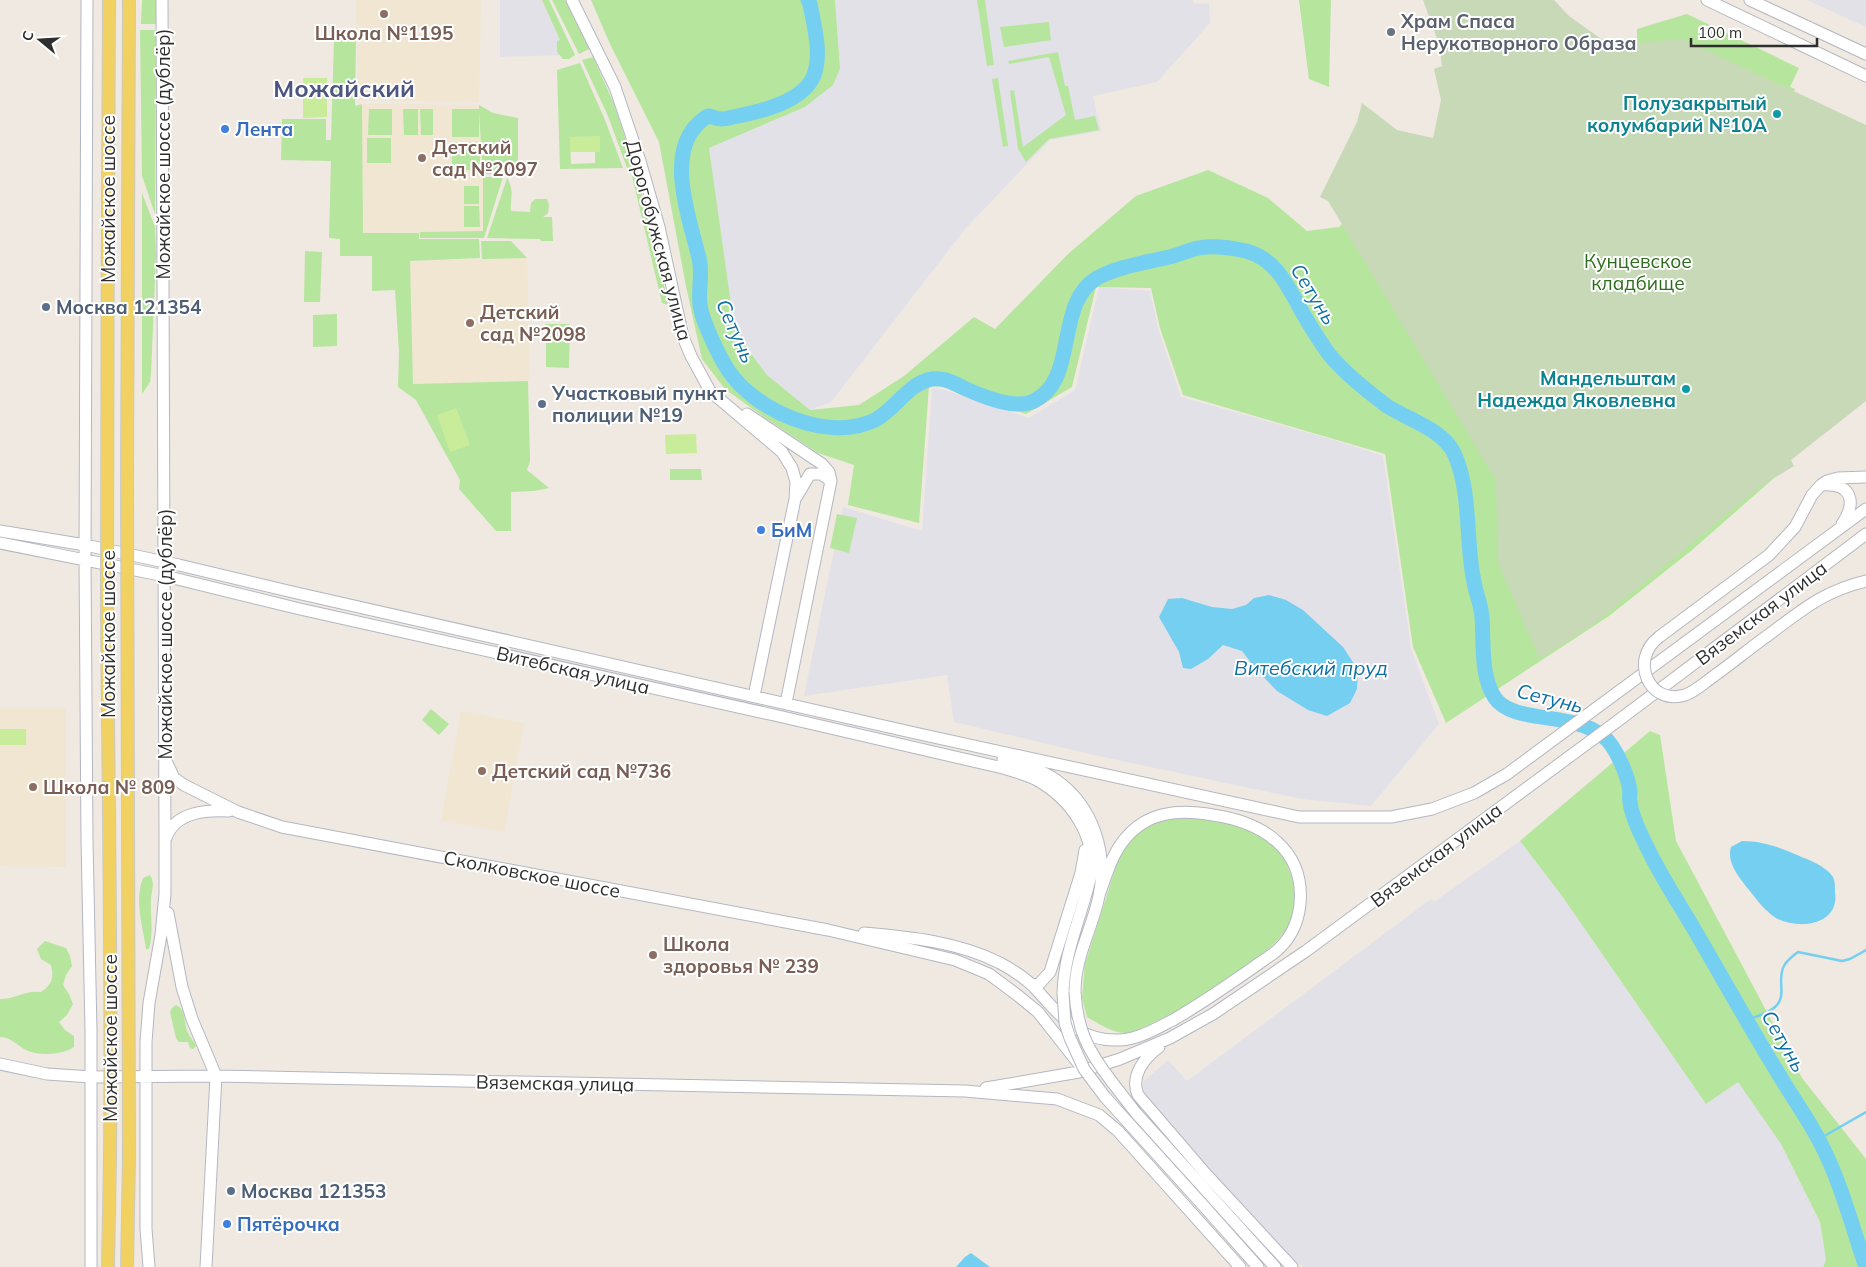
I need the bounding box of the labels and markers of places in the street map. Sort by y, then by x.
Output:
marker: Школа №1195 [378,8,390,20]
place label: Храм Спаса Нерукотворного Образа [1400,9,1637,55]
place label: Школа №1195 [315,21,453,45]
marker: Храм Спаса Нерукотворного Образа [1385,26,1397,38]
place label: Полузакрытый колумбарий №10А [1587,91,1768,137]
marker: Полузакрытый колумбарий №10А [1771,108,1783,120]
place label: Лента [235,117,293,141]
marker: Лента [219,123,231,135]
place label: Детский сад №2097 [432,135,538,181]
marker: Детский сад №2097 [416,152,428,164]
place label: Москва 121354 [56,295,202,319]
place label: Детский сад №2098 [480,300,586,346]
marker: Москва 121354 [40,301,52,313]
marker: Детский сад №2098 [464,317,476,329]
place label: Мандельштам Надежда Яковлевна [1477,366,1676,412]
place label: Участковый пункт полиции №19 [551,381,727,427]
marker: Мандельштам Надежда Яковлевна [1680,383,1692,395]
marker: Участковый пункт полиции №19 [536,398,548,410]
place label: БиМ [771,518,812,542]
marker: БиМ [755,524,767,536]
place label: Детский сад №736 [492,759,671,783]
marker: Детский сад №736 [476,765,488,777]
place label: Школа № 809 [43,775,175,799]
marker: Школа № 809 [27,781,39,793]
place label: Школа здоровья № 239 [663,932,819,978]
marker: Школа здоровья № 239 [647,949,659,961]
place label: Москва 121353 [241,1179,386,1203]
marker: Москва 121353 [225,1185,237,1197]
place label: Пятёрочка [237,1212,340,1236]
marker: Пятёрочка [221,1218,233,1230]

